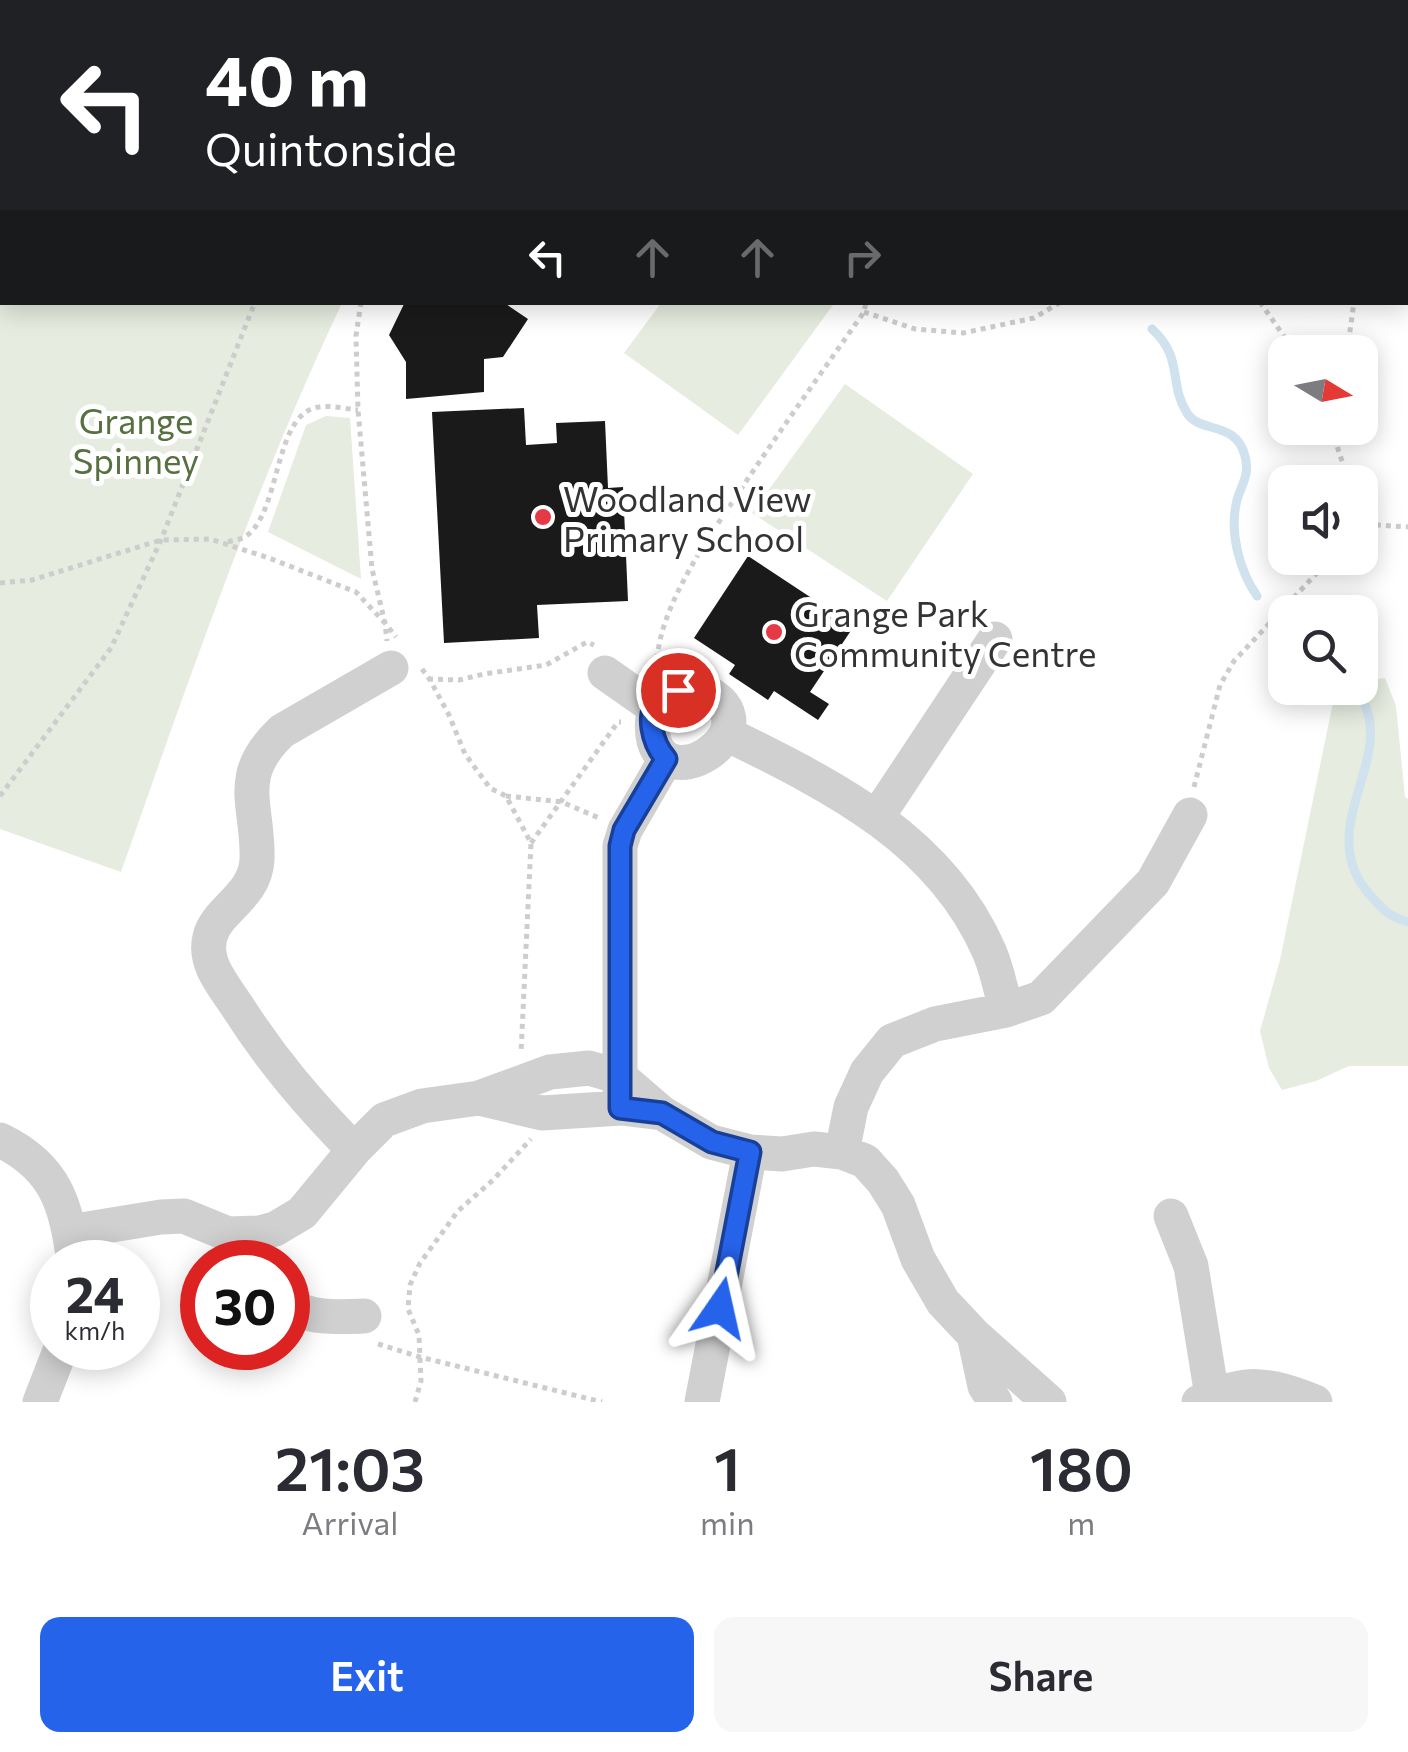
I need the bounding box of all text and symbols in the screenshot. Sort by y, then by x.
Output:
text: 40 m [205,35,369,120]
icon: left [40,40,170,170]
text: Quintonside [205,120,457,175]
icon: left [520,230,575,285]
icon: ahead [625,230,680,285]
icon: ahead [730,230,785,285]
icon: right [835,230,890,285]
north arrow [1268,335,1378,445]
map controls [1268,335,1378,705]
park label: Grange Spinney [73,398,199,481]
button: sound [1268,465,1378,575]
place label: Woodland View Primary School [563,476,812,559]
marker: Woodland View Primary School [532,506,554,528]
place label: Grange Park Community Centre [794,591,1096,674]
button: search [1268,595,1378,705]
marker: Grange Park Community Centre [763,621,785,643]
pin [636,648,721,733]
icon: arrive [651,663,706,718]
speed limit sign: 30 [180,1240,310,1370]
position arrow [668,1256,772,1360]
text: 24 [66,1262,124,1323]
text: km/h [65,1315,125,1345]
text: 21:03 [275,1430,425,1503]
text: 1 [714,1430,741,1503]
text: 180 [1030,1430,1133,1503]
text: Arrival [302,1502,398,1542]
text: min [700,1502,755,1542]
text: m [1067,1502,1095,1542]
button: Exit [40,1617,694,1732]
button: Share [714,1617,1368,1732]

